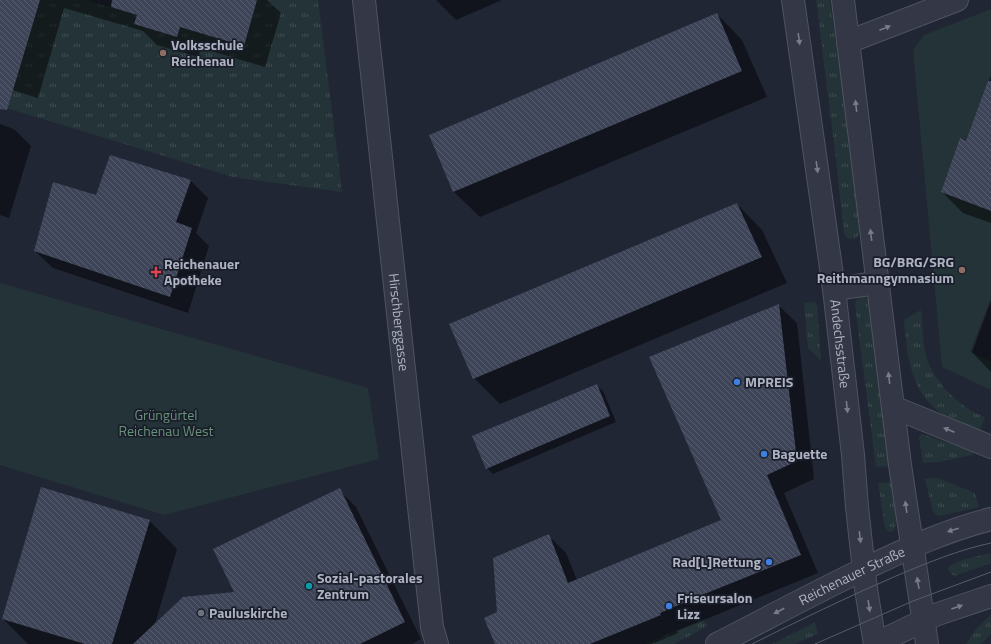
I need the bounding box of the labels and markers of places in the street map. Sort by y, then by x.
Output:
place label: Volksschule Reichenau [171,34,243,71]
marker: Volksschule Reichenau [158,48,168,58]
place label: BG/BRG/SRG Reithmanngymnasium [817,251,954,288]
place label: Reichenauer Apotheke [164,253,239,290]
marker: BG/BRG/SRG Reithmanngymnasium [957,265,967,275]
marker: Reichenauer Apotheke [151,267,161,277]
place label: MPREIS [745,371,794,392]
marker: MPREIS [732,377,742,387]
place label: Baguette [772,443,827,464]
marker: Baguette [759,449,769,459]
place label: Rad[L]Rettung [672,551,762,572]
marker: Rad[L]Rettung [764,557,774,567]
place label: Sozial-pastorales Zentrum [317,567,423,604]
marker: Sozial-pastorales Zentrum [304,581,314,591]
place label: Friseursalon Lizz [677,587,752,624]
marker: Friseursalon Lizz [664,601,674,611]
place label: Pauluskirche [209,602,287,623]
marker: Pauluskirche [196,608,206,618]

